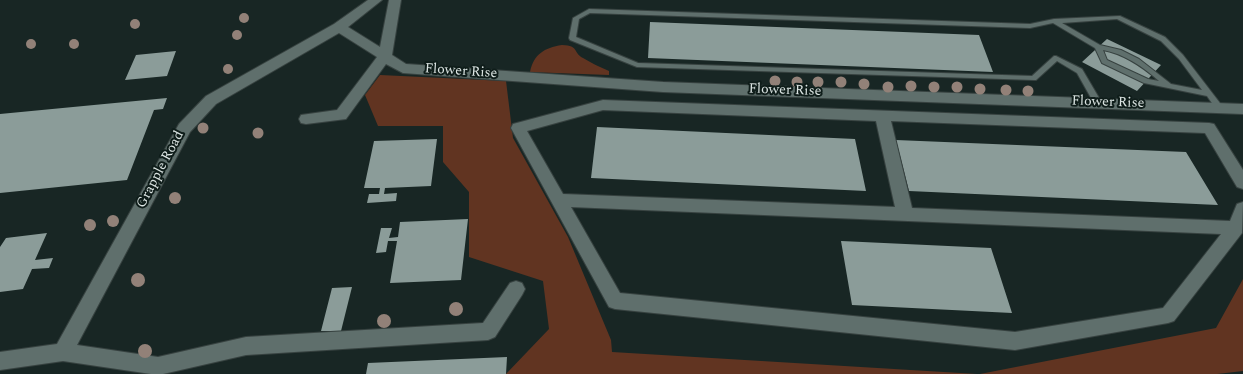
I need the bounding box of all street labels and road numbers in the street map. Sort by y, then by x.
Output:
street label: Flower Rise [424,61,498,83]
street label: Flower Rise [748,81,822,101]
street label: Flower Rise [1071,93,1145,113]
street label: Grapple Road [134,128,188,212]

